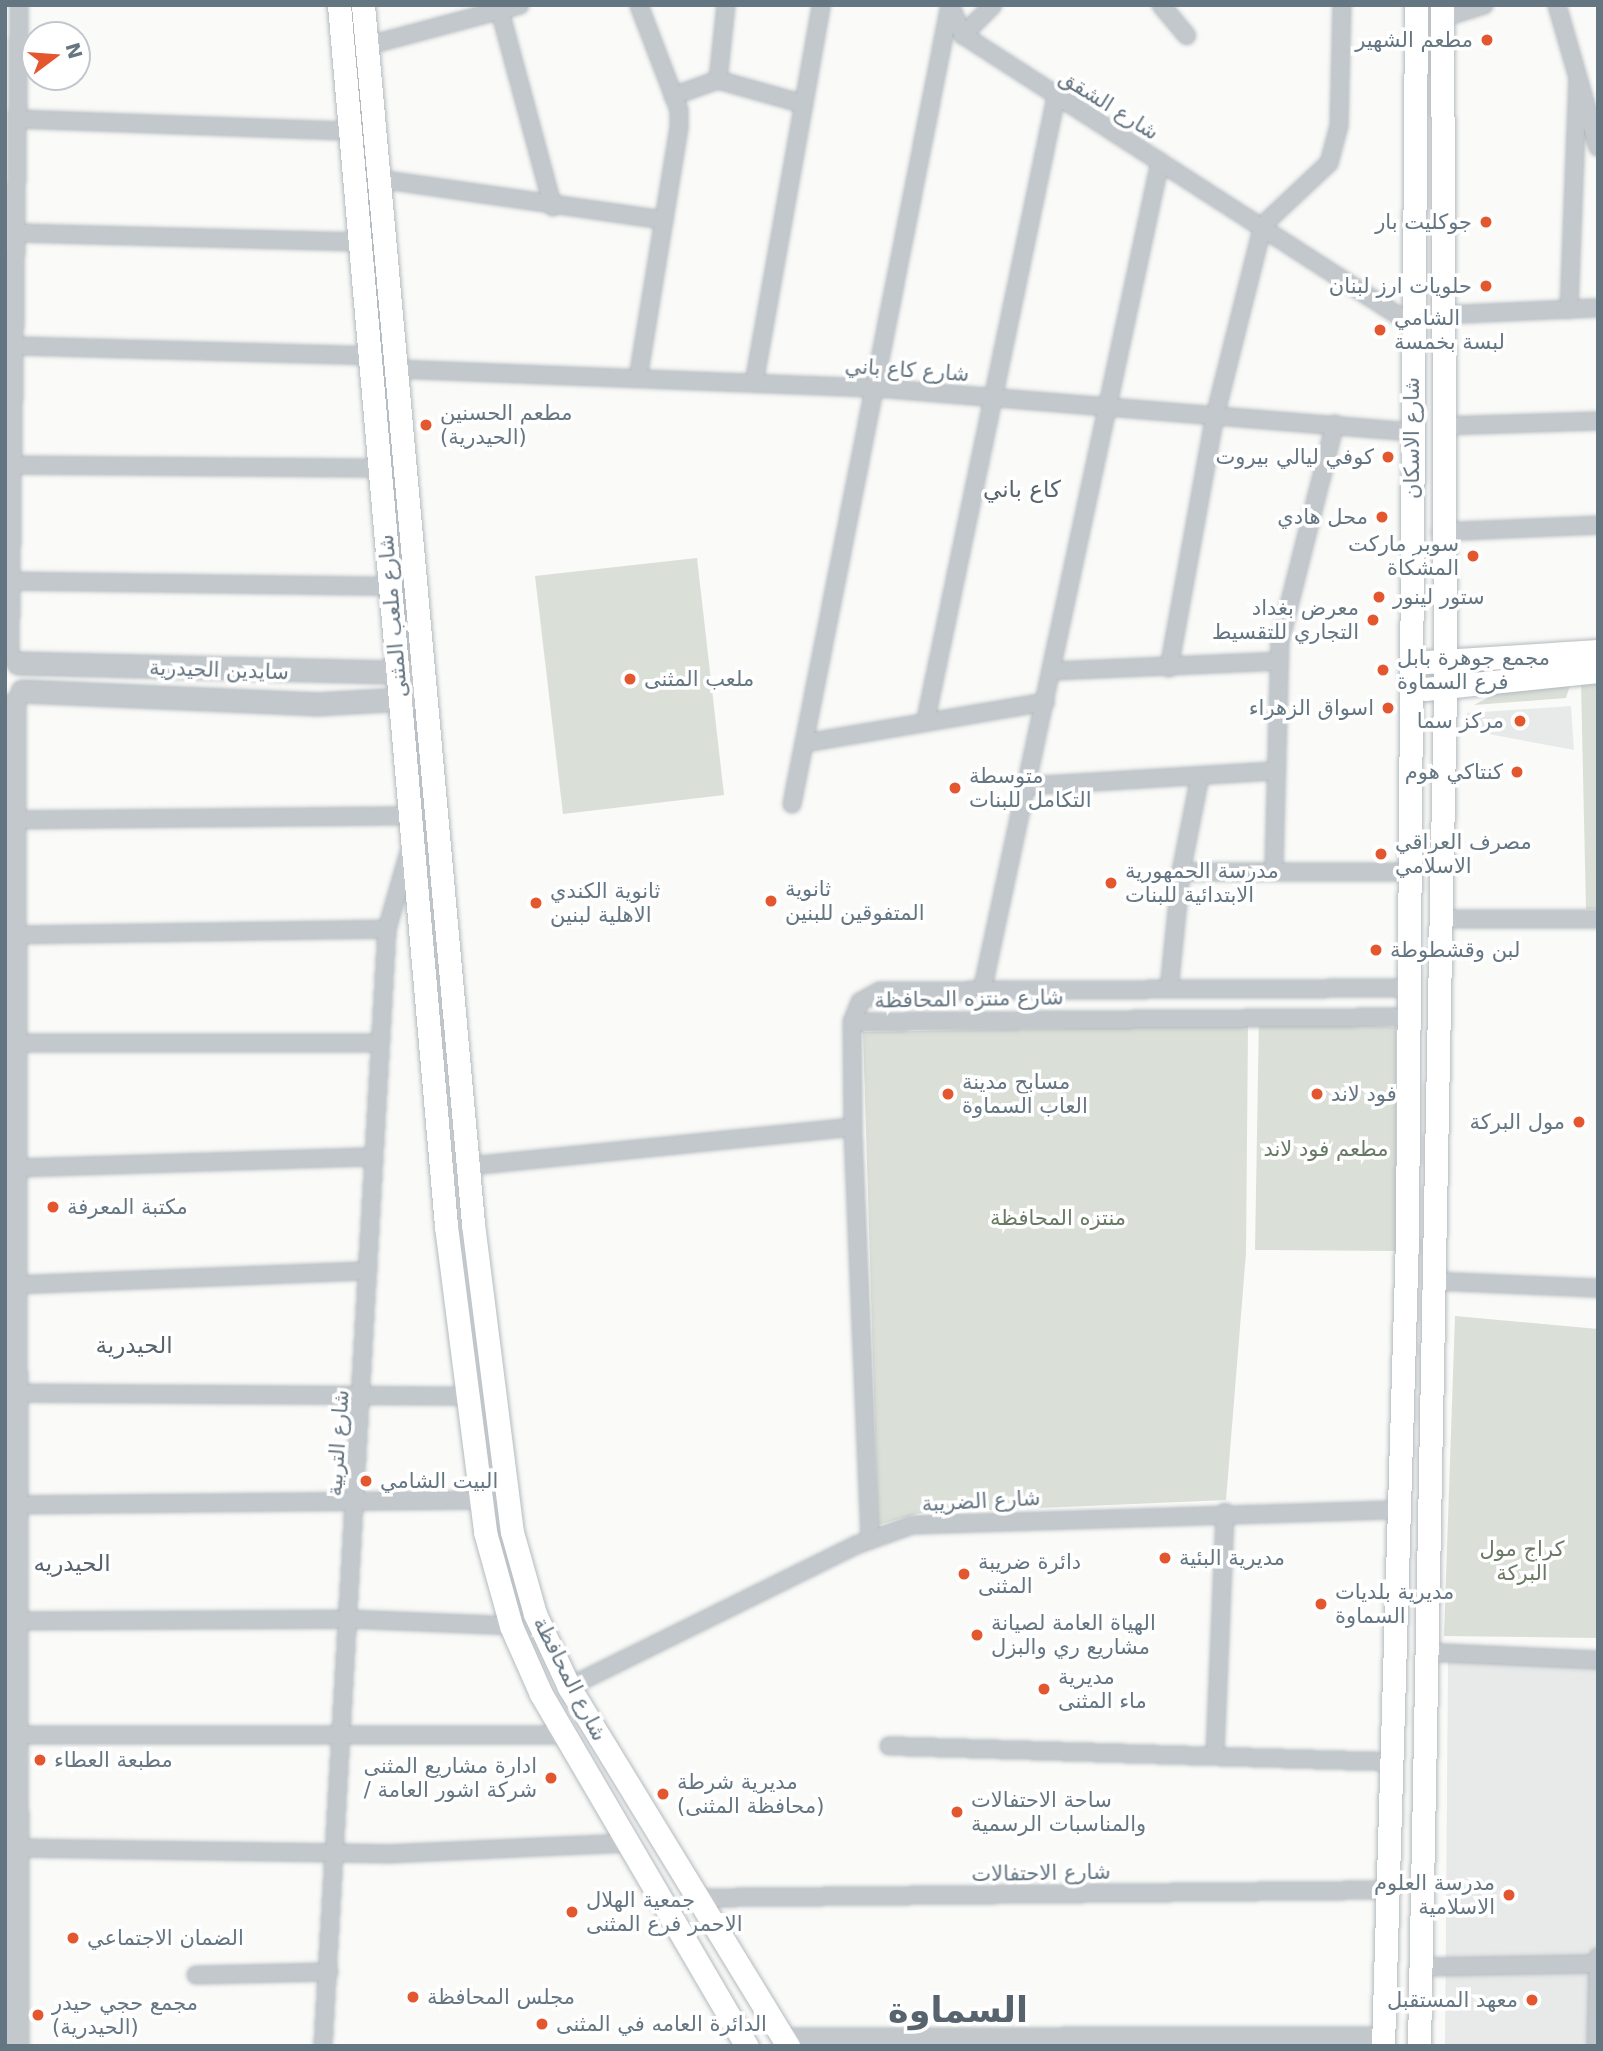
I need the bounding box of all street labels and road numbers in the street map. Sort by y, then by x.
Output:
street label: شارع الشقق [1055,65,1163,145]
street label: شارع كاع باني [844,353,970,387]
street label: شارع الاسكان [1399,377,1425,499]
street label: شارع ملعب المثنى [373,533,413,699]
street label: سايدين الحيدرية [149,655,289,685]
street label: شارع منتزه المحافظة [874,985,1064,1013]
street label: شارع التربية [322,1389,354,1497]
street label: شارع الضريبة [921,1485,1041,1517]
street label: شارع المحافظة [528,1613,612,1745]
street label: شارع الاحتفالات [971,1859,1111,1887]

